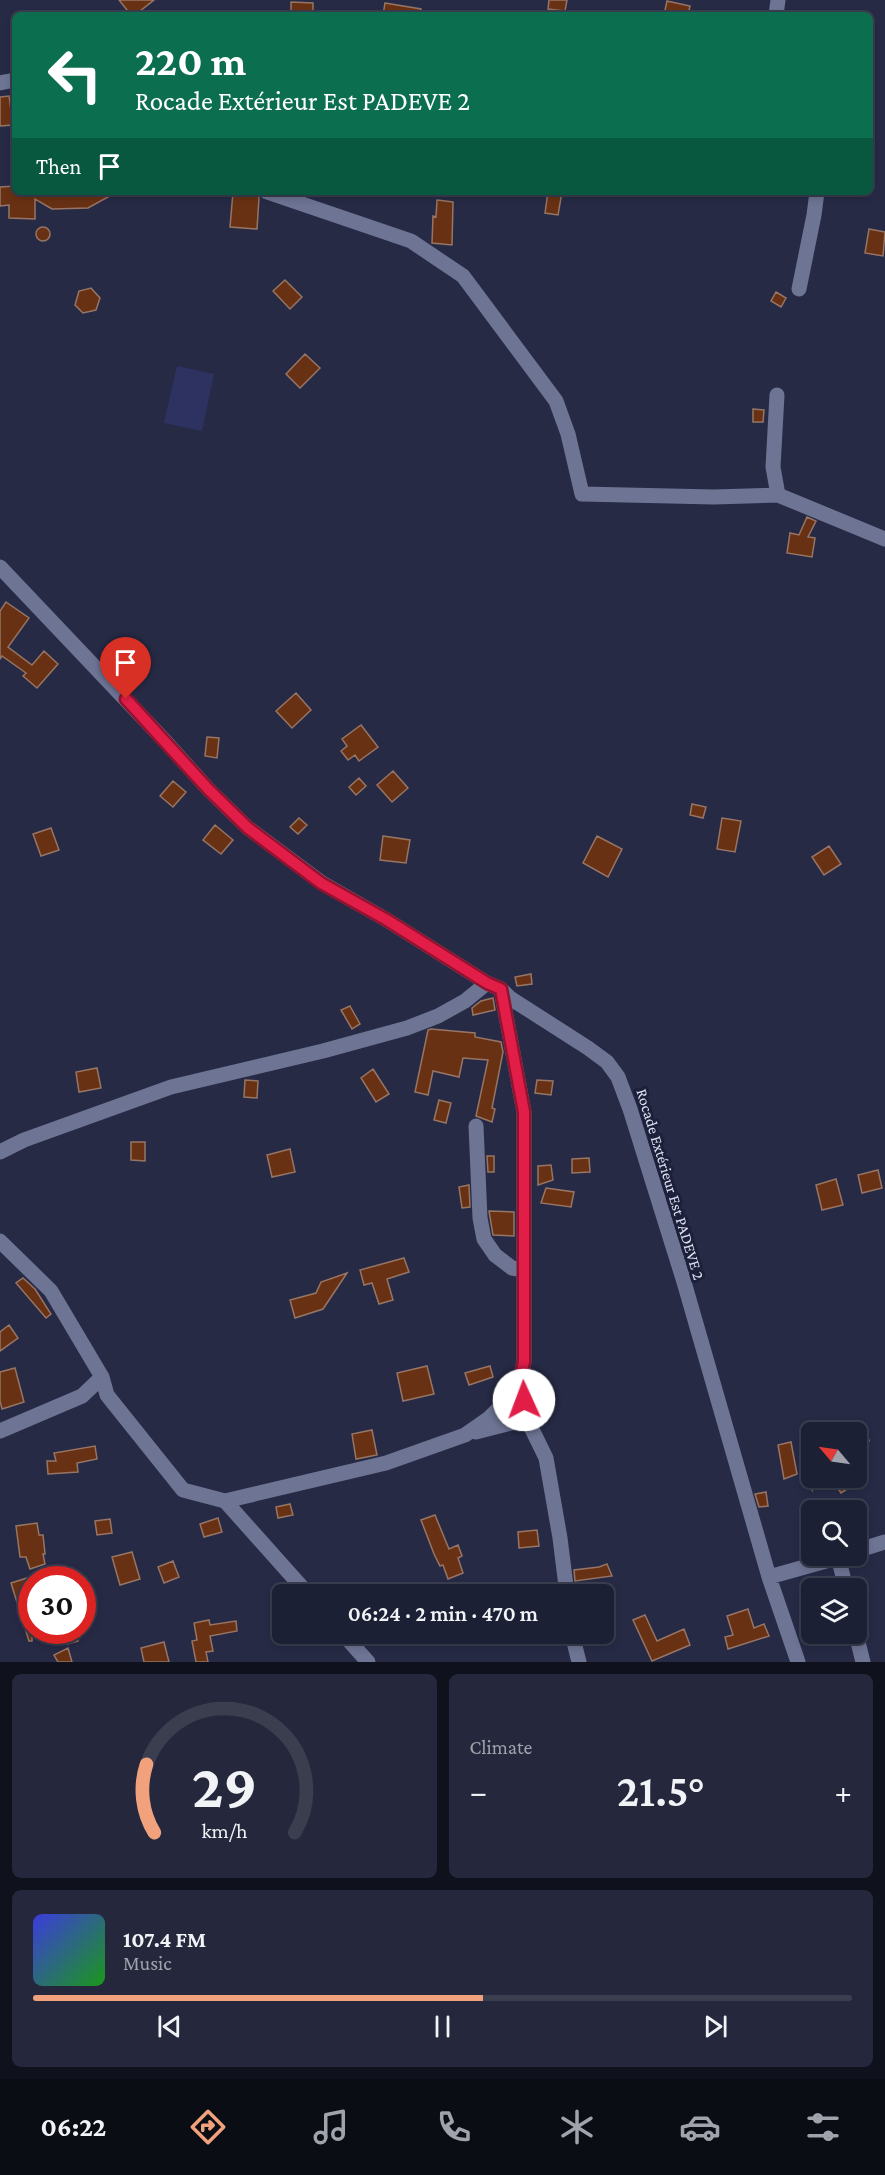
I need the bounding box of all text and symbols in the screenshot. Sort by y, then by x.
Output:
icon: left [36,36,114,114]
text: 220 m [135,37,246,84]
text: Rocade Extérieur Est PADEVE 2 [135,86,470,116]
icon: arrive [93,150,126,183]
text: Then [36,154,81,179]
pin [100,637,151,699]
icon: arrive [109,646,142,679]
street label: Rocade Extérieur Est PADEVE 2 [633,1087,708,1282]
position arrow [492,1368,556,1432]
north arrow [801,1422,867,1488]
map controls [801,1422,867,1644]
button: search [801,1500,867,1566]
speed limit sign: 30 [18,1566,96,1644]
button: layers [801,1578,867,1644]
text: 06:24 · 2 min · 470 m [348,1601,538,1626]
text: Climate [470,1736,532,1758]
text: 29 [191,1751,257,1820]
text: 21.5° [617,1766,705,1816]
text: − [470,1773,487,1810]
text: + [835,1773,852,1810]
text: km/h [201,1819,248,1843]
text: 107.4 FM [123,1927,206,1952]
text: Music [123,1952,172,1974]
icon: previous [153,2010,186,2043]
icon: pause [426,2010,459,2043]
icon: next [699,2010,732,2043]
icon: directions [187,2106,229,2148]
icon: music [310,2106,352,2148]
icon: phone [433,2106,475,2148]
icon: climate [556,2106,598,2148]
icon: car [679,2106,721,2148]
icon: filters [802,2106,844,2148]
text: 06:22 [41,2112,106,2142]

